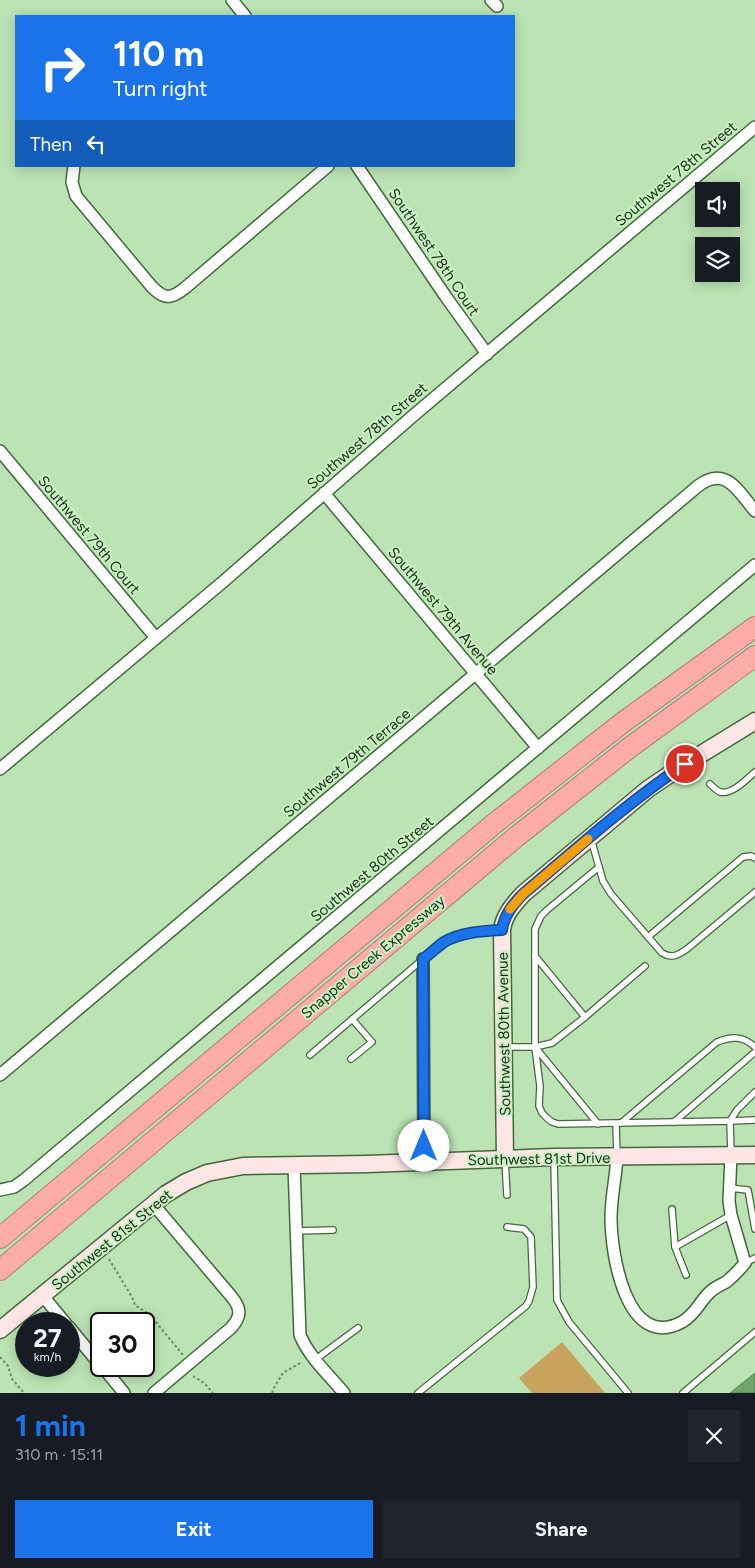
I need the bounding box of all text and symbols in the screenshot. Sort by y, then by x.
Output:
text: 110 m [113,33,204,75]
icon: right [30,35,95,100]
text: Turn right [113,75,208,102]
street label: Southwest 78th Street [611,118,741,230]
icon: left [82,130,110,158]
text: Then [30,133,72,156]
map controls [695,182,740,282]
button: sound [695,182,740,227]
street label: Southwest 78th Court [385,185,484,319]
button: layers [695,237,740,282]
street label: Southwest 78th Street [303,379,431,493]
street label: Southwest 79th Court [34,472,144,598]
street label: Southwest 79th Avenue [384,543,502,679]
street label: Southwest 79th Terrace [280,705,414,821]
pin [664,743,706,785]
icon: arrive [671,750,699,778]
street label: Southwest 80th Street [307,812,437,926]
street label: Snapper Creek Expressway [297,891,449,1022]
street label: Southwest 80th Avenue [494,952,514,1116]
position arrow [397,1119,449,1171]
street label: Southwest 81st Drive [467,1149,611,1169]
street label: Southwest 81st Street [48,1186,176,1294]
speed limit sign: 30 [90,1312,155,1377]
text: 27 [33,1323,62,1353]
text: km/h [34,1350,61,1364]
text: 1 min [15,1407,86,1444]
button: close [688,1410,740,1462]
text: 310 m · 15:11 [15,1445,103,1464]
button: Exit [15,1500,373,1558]
button: Share [383,1500,740,1558]

